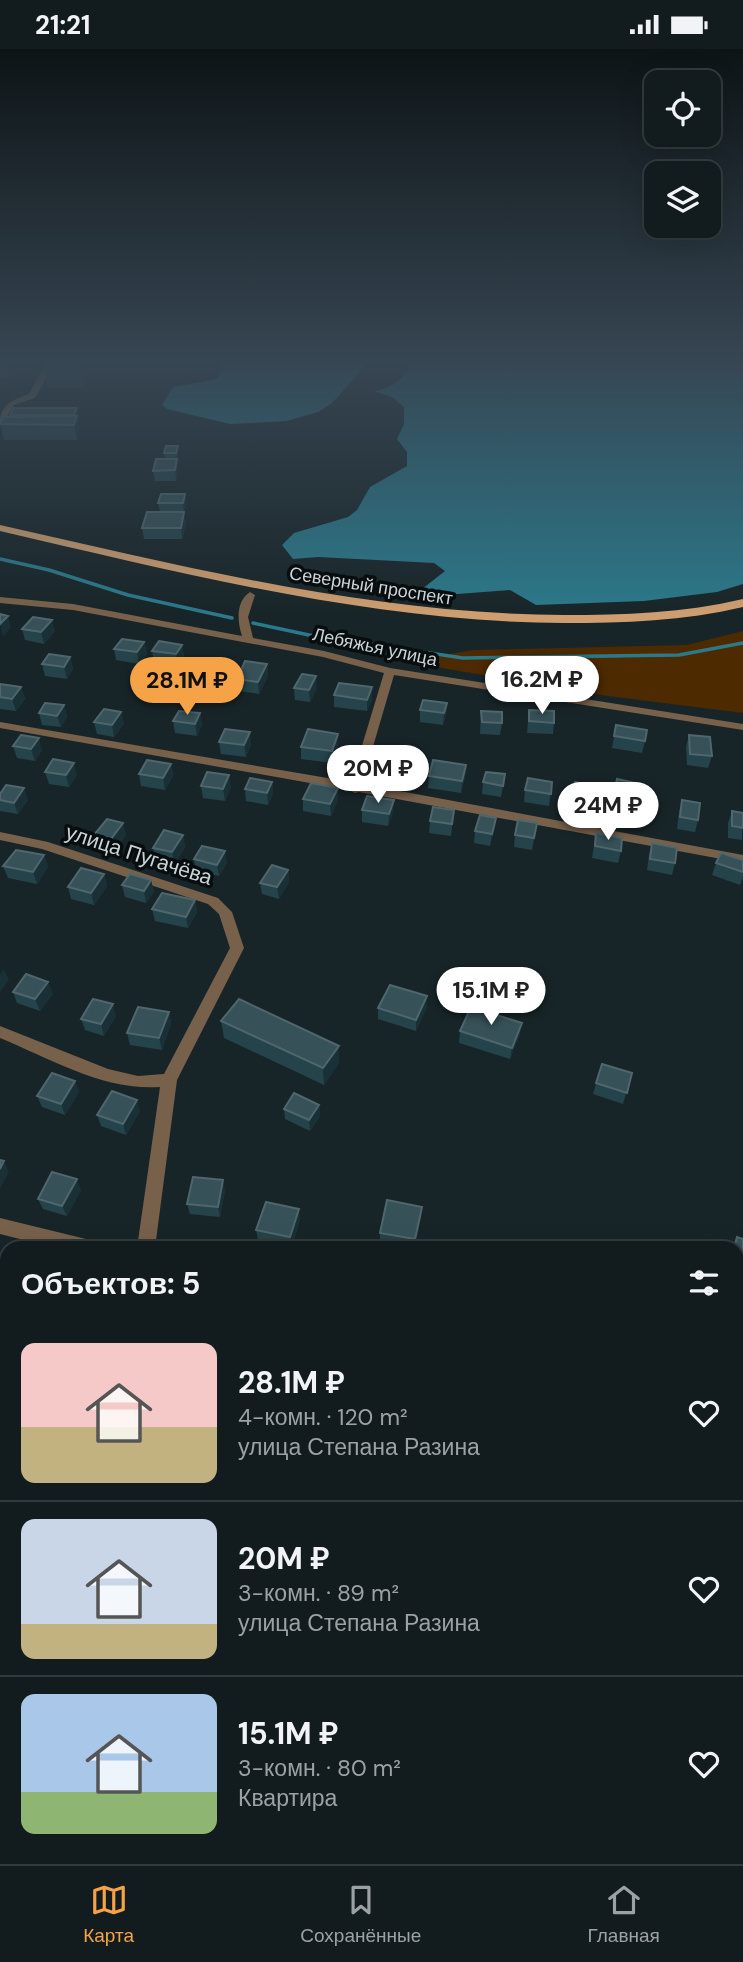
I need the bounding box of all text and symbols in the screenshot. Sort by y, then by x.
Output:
text: 21:21 [35,8,91,42]
map controls [644,70,721,238]
button: locate [644,70,721,147]
button: layers [644,161,721,238]
street label: Северный проспект [288,561,454,611]
street label: Лебяжья улица [311,622,440,672]
pin: 28.1M ₽ [122,657,252,717]
pin: 16.2M ₽ [477,657,607,716]
text: 16.2M ₽ [501,664,583,694]
text: 28.1M ₽ [146,665,228,695]
pin: 20M ₽ [329,745,427,805]
text: 20M ₽ [343,753,413,783]
pin: 24M ₽ [559,783,657,842]
text: 24M ₽ [574,790,642,820]
street label: улица Пугачёва [62,818,216,892]
pin: 15.1M ₽ [426,967,556,1027]
text: 15.1M ₽ [453,975,529,1005]
text: Объектов: 5 [21,1264,200,1303]
icon: filters [685,1264,723,1302]
text: 28.1M ₽ [238,1363,345,1402]
icon: home [77,1371,161,1455]
icon: heart [685,1394,723,1432]
text: 4-комн. · 120 m² [238,1402,408,1432]
text: улица Степана Разина [238,1432,480,1462]
text: 20M ₽ [238,1539,330,1578]
icon: home [77,1547,161,1631]
icon: heart [685,1570,723,1608]
text: 3-комн. · 89 m² [238,1578,399,1608]
text: улица Степана Разина [238,1608,480,1638]
text: 15.1M ₽ [238,1714,338,1753]
icon: home [77,1722,161,1806]
icon: heart [685,1745,723,1783]
text: 3-комн. · 80 m² [238,1753,401,1783]
text: Квартира [238,1783,337,1813]
tab: Карта [83,1881,134,1948]
tab: Сохранённые [300,1881,421,1948]
tab: Главная [588,1881,660,1948]

